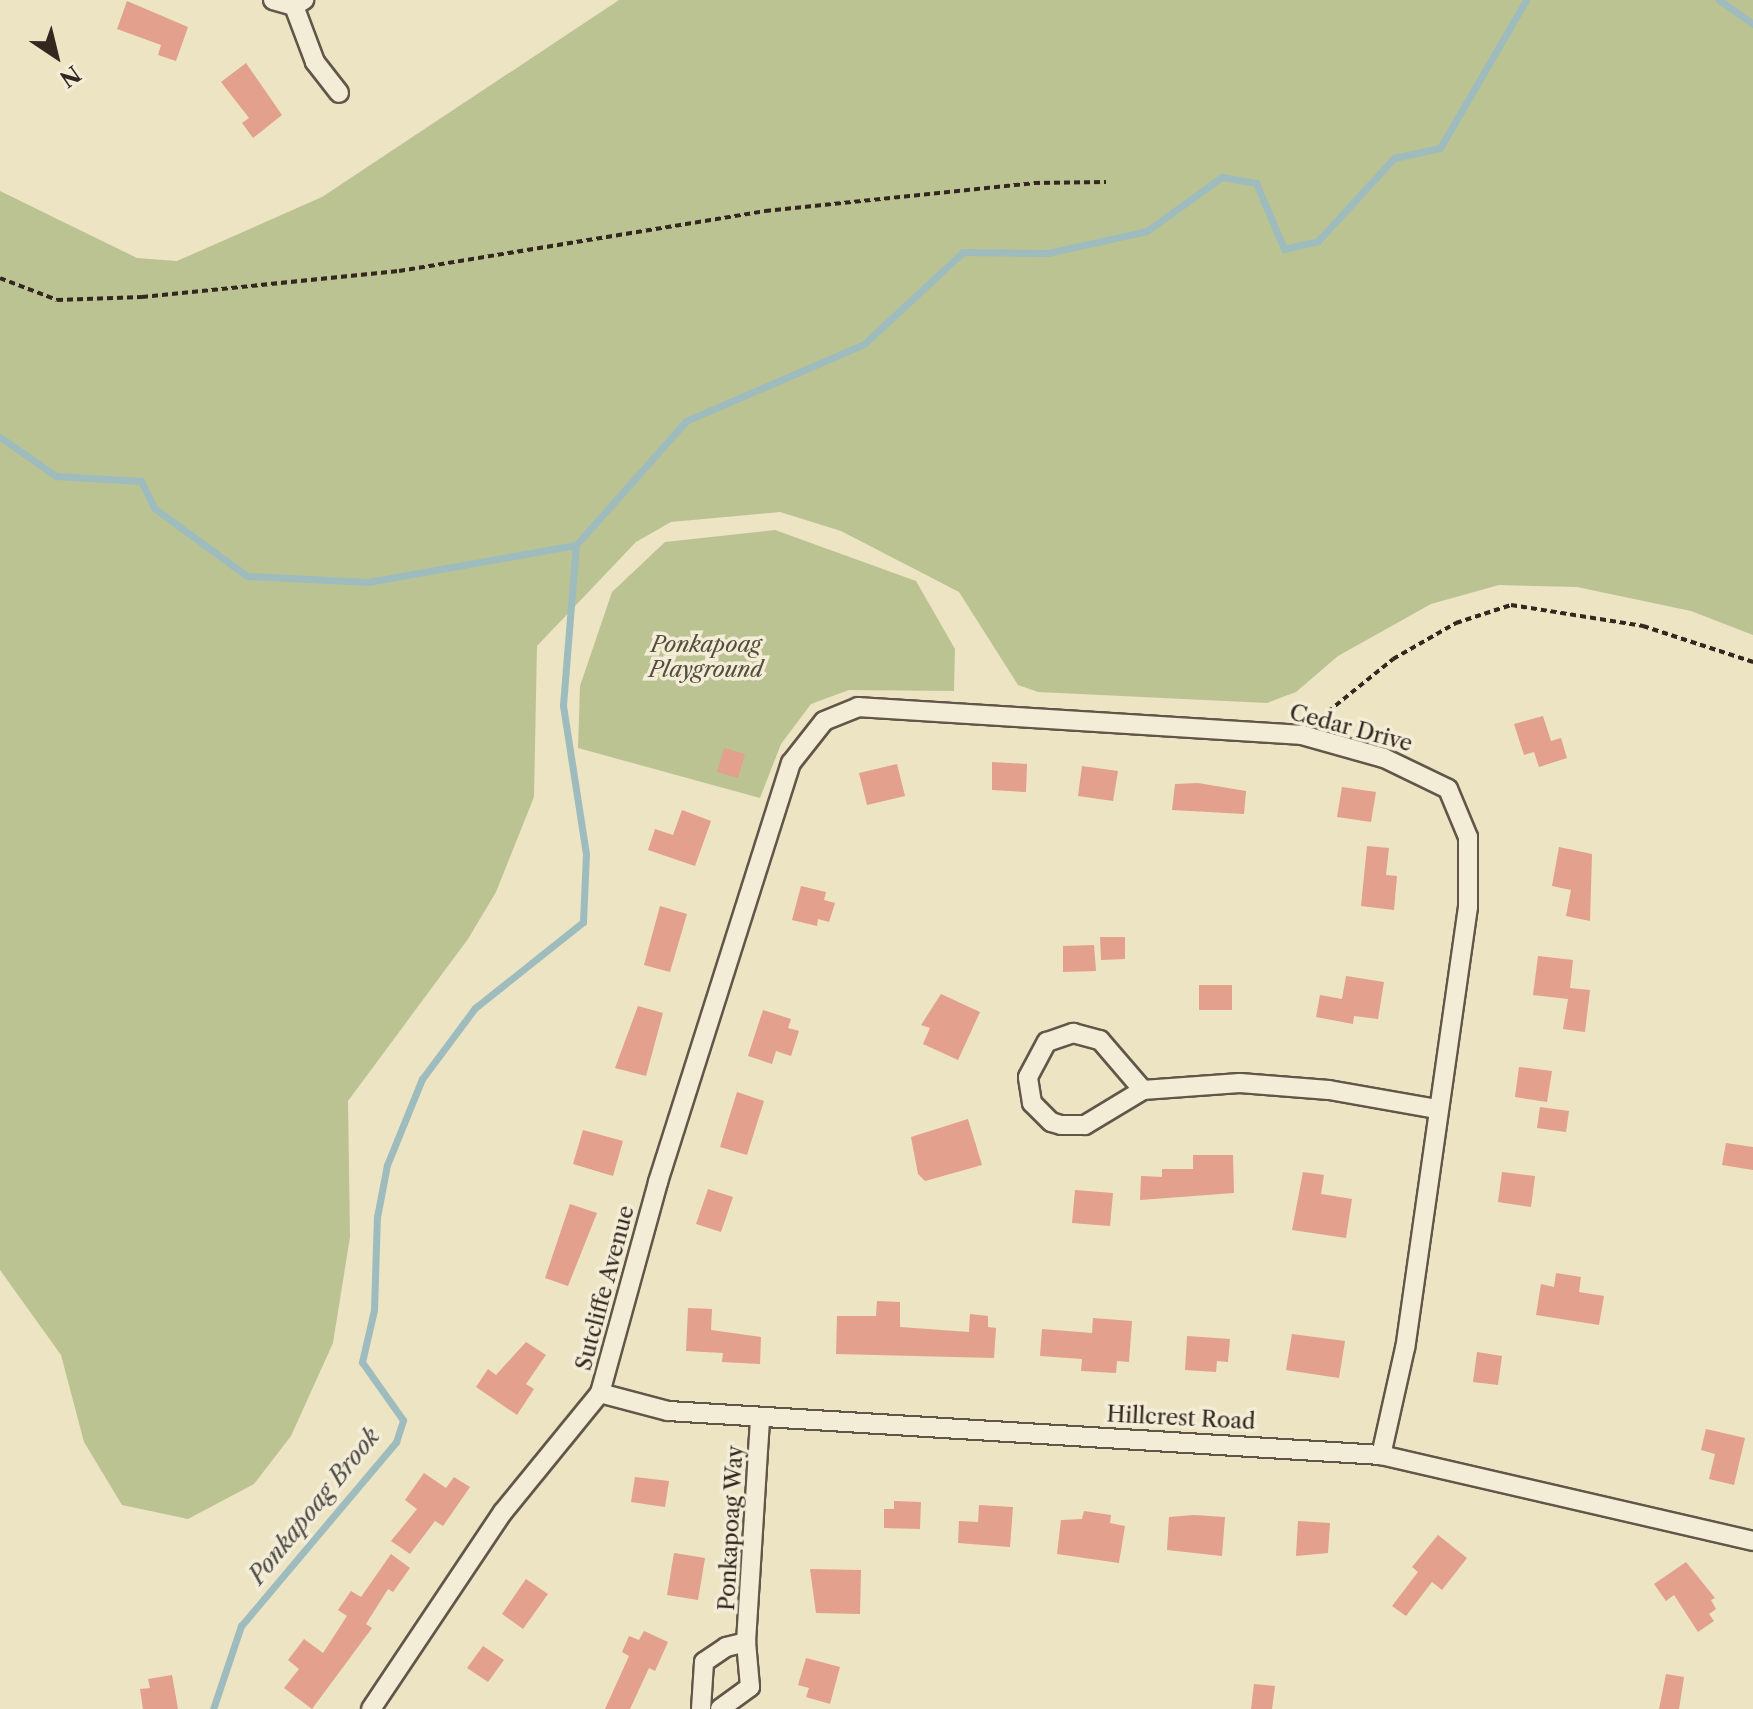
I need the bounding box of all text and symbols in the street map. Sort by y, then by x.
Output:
north arrow [16,16,96,96]
text: N [54,60,86,93]
park label: Ponkapoag Playground [649,631,763,682]
street label: Cedar Drive [1286,699,1416,757]
street label: Sutcliffe Avenue [570,1202,640,1374]
street label: Hillcrest Road [1106,1401,1256,1435]
water label: Ponkapoag Brook [242,1422,386,1590]
street label: Ponkapoag Way [713,1444,749,1612]

